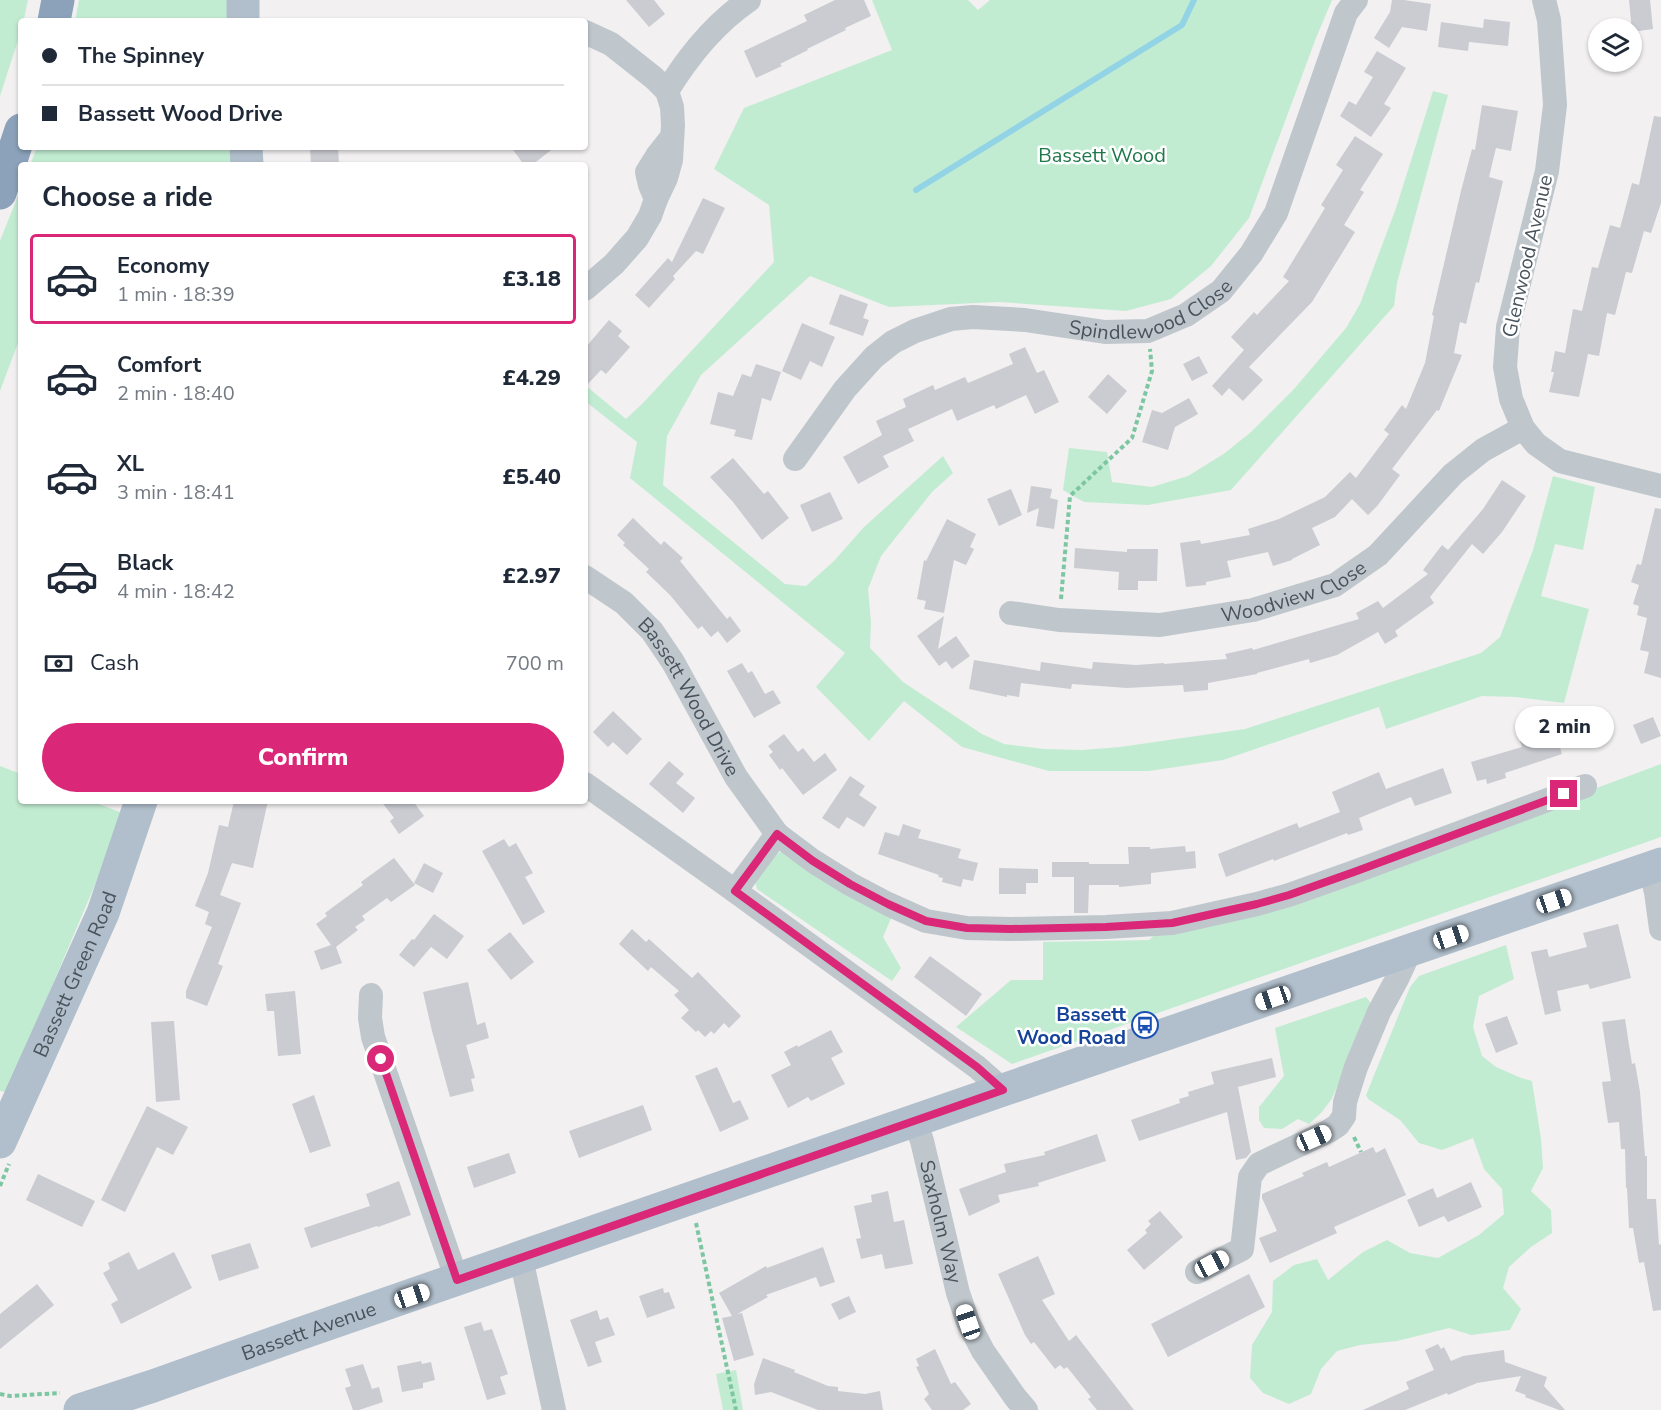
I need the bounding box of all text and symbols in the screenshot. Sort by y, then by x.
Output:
map controls [1588,18,1642,72]
button: layers [1588,18,1642,72]
text: The Spinney [78,41,204,71]
text: Bassett Wood Drive [78,99,283,129]
park label: Bassett Wood [1038,142,1166,169]
street label: Glenwood Avenue [1496,172,1559,340]
text: Choose a ride [42,179,213,216]
text: Economy [117,251,209,281]
icon: car [45,252,99,306]
text: £3.18 [502,264,561,294]
street label: Spindlewood Close [1067,274,1239,346]
text: 1 min · 18:39 [117,281,235,308]
text: Comfort [117,350,201,380]
icon: car [45,351,99,405]
text: £4.29 [502,363,561,393]
text: 2 min · 18:40 [117,380,235,407]
text: XL [117,449,144,479]
icon: car [45,450,99,504]
text: £5.40 [502,462,561,492]
text: 3 min · 18:41 [117,479,235,506]
text: Black [117,548,173,578]
icon: car [45,549,99,603]
street label: Woodview Close [1219,554,1372,629]
text: £2.97 [502,561,561,591]
text: 4 min · 18:42 [117,578,235,605]
street label: Bassett Wood Drive [632,611,746,781]
icon: cash [42,647,75,680]
text: Cash [90,648,139,678]
text: 700 m [506,650,564,677]
callout: 2 min [1514,707,1614,749]
text: 2 min [1538,713,1591,740]
button: Confirm [42,723,564,792]
route end [1550,780,1577,807]
car [1534,887,1574,915]
street label: Bassett Green Road [27,888,123,1061]
car [1431,923,1471,951]
car [1253,984,1293,1012]
place label: Bassett Wood Road [1017,1001,1126,1051]
bus stop icon: Bassett Wood Road [1130,1010,1160,1040]
route start [367,1045,394,1072]
car [1294,1122,1334,1154]
street label: Saxholm Way [913,1157,968,1287]
car [1192,1248,1232,1280]
car [392,1282,432,1310]
street label: Bassett Avenue [238,1295,380,1367]
car [954,1302,982,1342]

